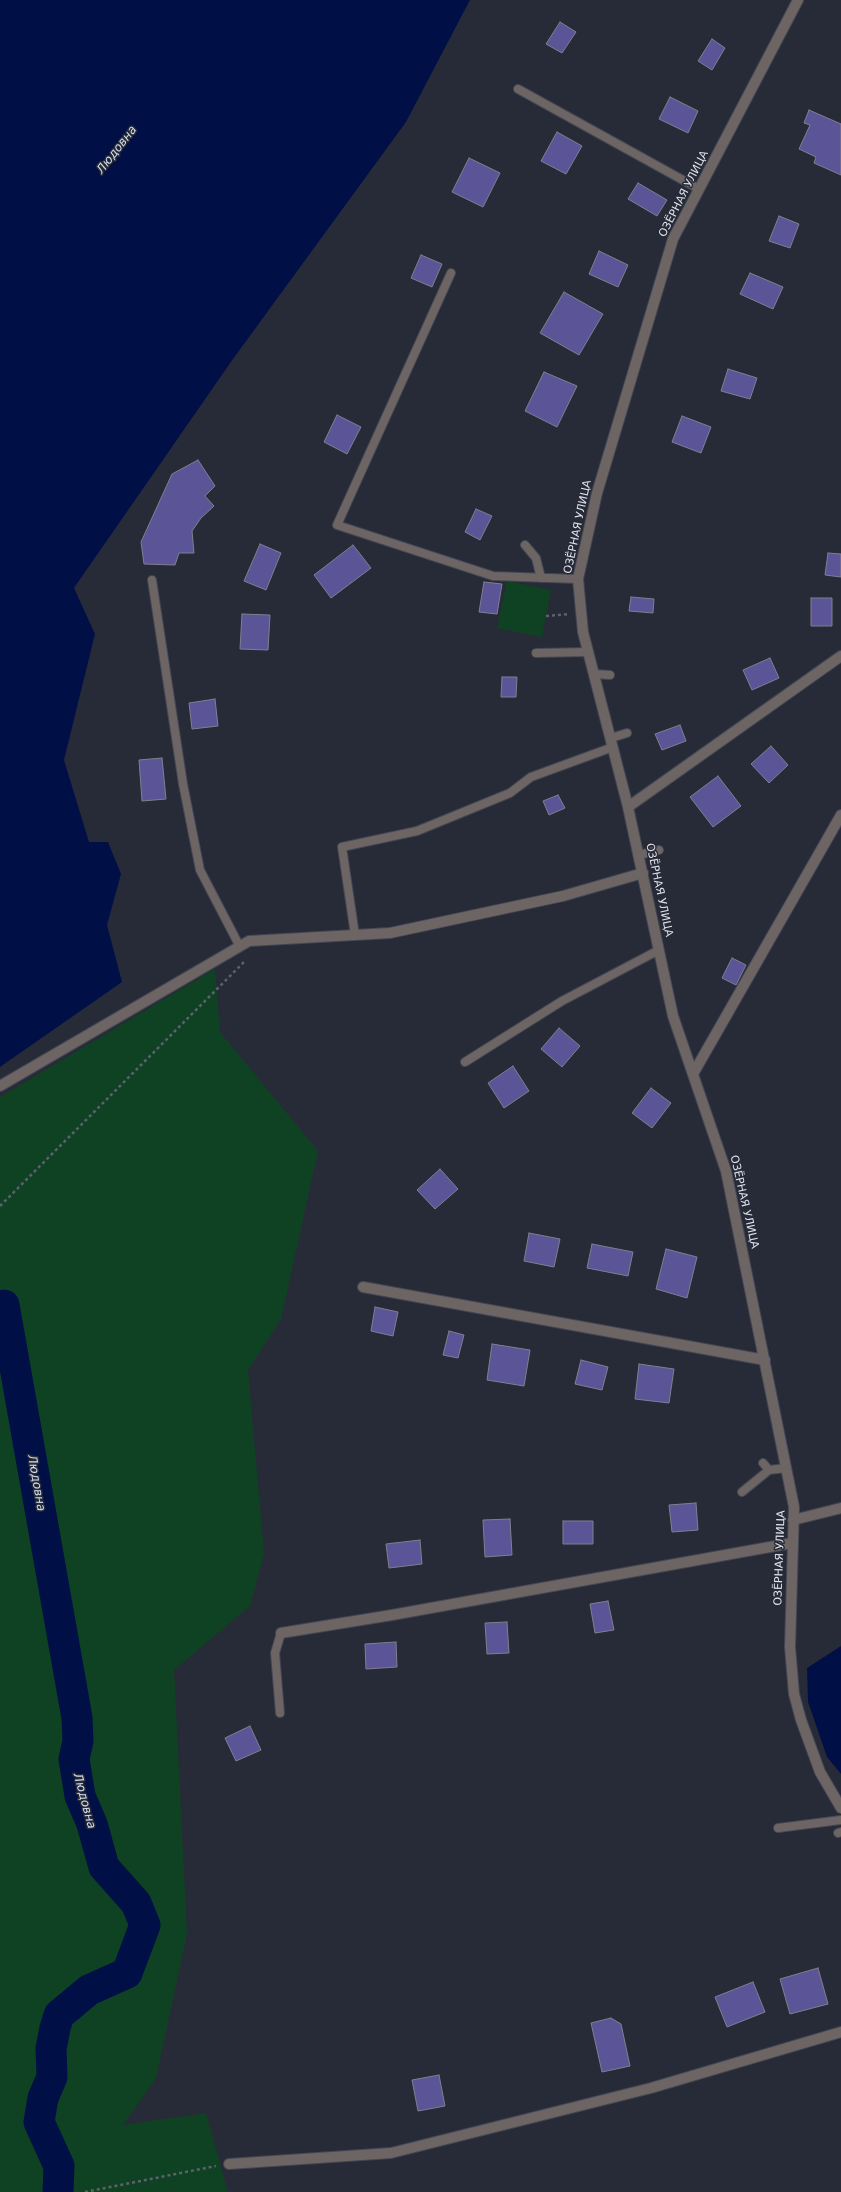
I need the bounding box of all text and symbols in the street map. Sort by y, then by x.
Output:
water label: Людовна [94,123,140,177]
street label: ОЗЁРНАЯ УЛИЦА [656,148,712,240]
street label: ОЗЁРНАЯ УЛИЦА [562,479,594,575]
street label: ОЗЁРНАЯ УЛИЦА [643,842,675,938]
street label: ОЗЁРНАЯ УЛИЦА [727,1154,761,1250]
water label: Людовна [24,1454,48,1512]
street label: ОЗЁРНАЯ УЛИЦА [772,1510,788,1606]
water label: Людовна [70,1772,98,1830]

